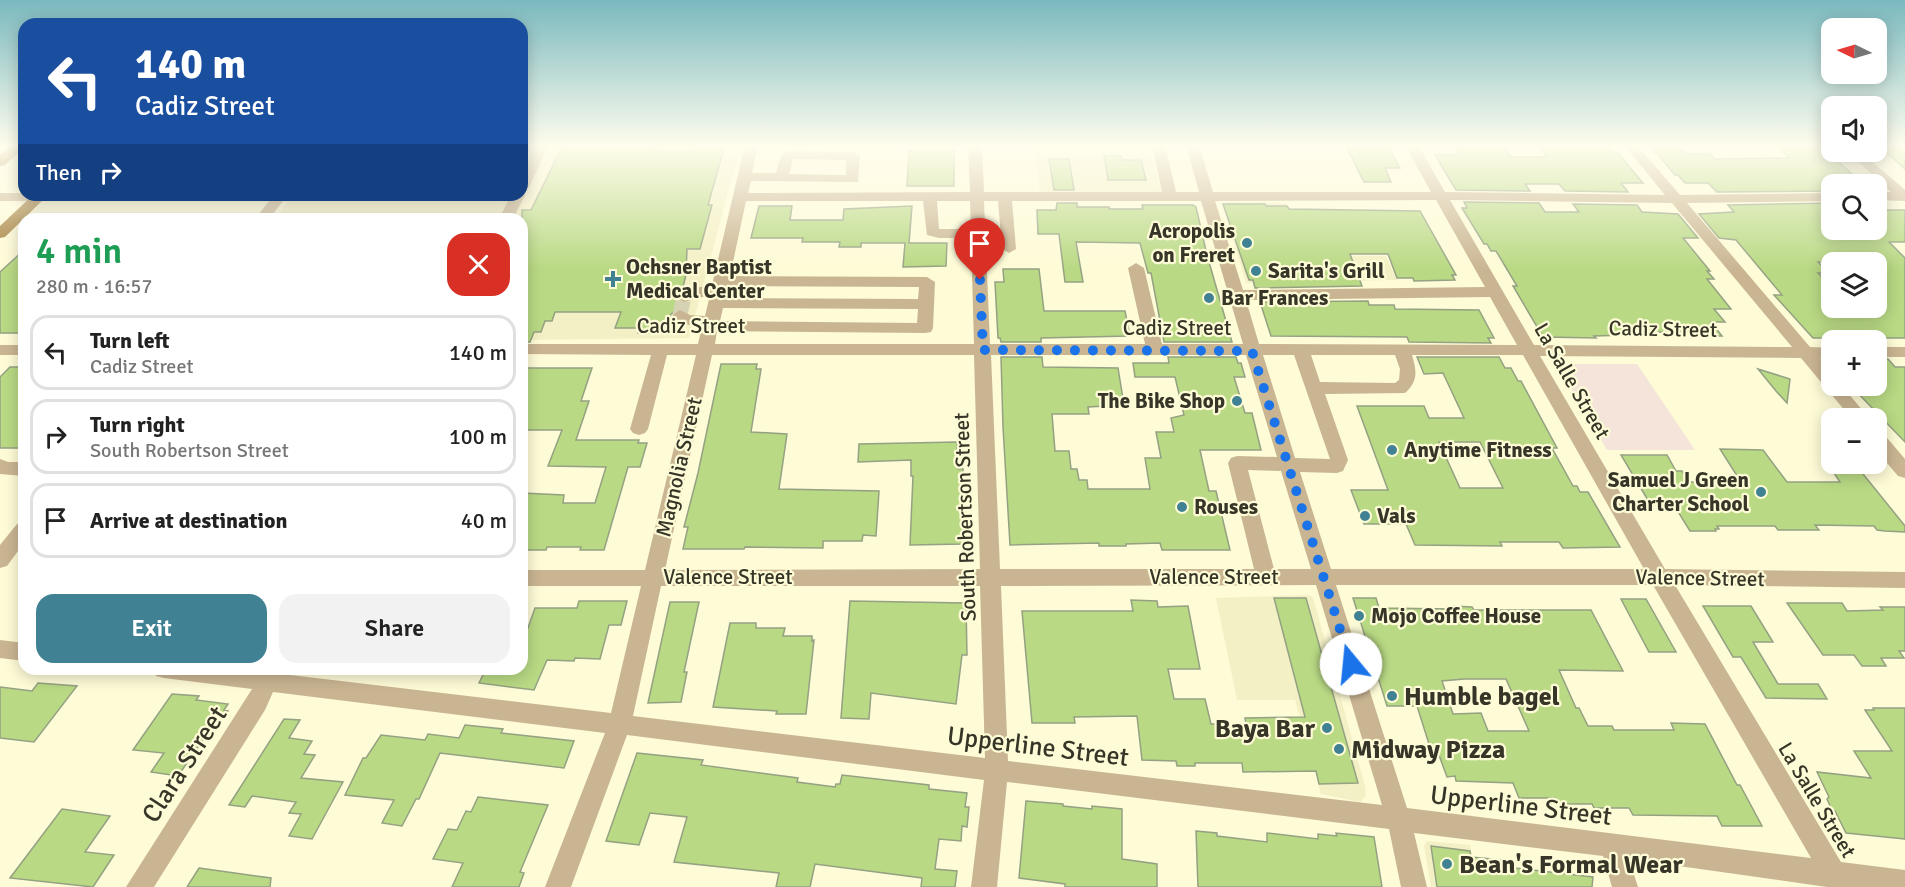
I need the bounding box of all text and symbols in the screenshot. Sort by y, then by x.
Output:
north arrow [1821,18,1887,84]
map controls [1821,18,1887,474]
text: 140 m [135,39,246,90]
icon: left [36,42,114,120]
text: Cadiz Street [135,90,275,123]
button: sound [1821,96,1887,162]
icon: right [94,156,127,189]
text: Then [36,159,82,186]
button: search [1821,174,1887,240]
pin [954,218,1005,280]
place label: Acropolis on Freret [1149,218,1235,268]
icon: arrive [963,227,996,260]
text: 4 min [36,229,122,274]
button: close [447,233,510,296]
marker: Acropolis on Freret [1240,236,1254,250]
button: layers [1821,252,1887,318]
place label: Ochsner Baptist Medical Center [626,254,772,304]
place label: Sarita's Grill [1268,258,1385,284]
marker: Sarita's Grill [1249,264,1263,278]
marker: Ochsner Baptist Medical Center [604,270,622,288]
text: 280 m · 16:57 [36,274,152,299]
place label: Bar Frances [1221,285,1328,311]
marker: Bar Frances [1202,291,1216,305]
street label: Cadiz Street [637,313,745,339]
street label: Cadiz Street [1123,315,1231,341]
street label: Cadiz Street [1609,315,1717,343]
street label: La Salle Street [1528,318,1616,444]
text: Turn left [90,327,170,354]
button: + [1821,330,1887,396]
icon: left [39,336,72,369]
text: 140 m [449,339,507,366]
text: Cadiz Street [90,354,193,379]
place label: The Bike Shop [1098,388,1225,414]
marker: The Bike Shop [1230,394,1244,408]
street label: Magnolia Street [650,395,708,539]
button: − [1821,408,1887,474]
text: Turn right [90,411,185,438]
street label: South Robertson Street [948,412,982,622]
icon: right [39,420,72,453]
text: 100 m [449,423,507,450]
place label: Anytime Fitness [1404,437,1552,463]
text: South Robertson Street [90,438,289,463]
marker: Anytime Fitness [1385,443,1399,457]
place label: Samuel J Green Charter School [1608,467,1749,517]
marker: Samuel J Green Charter School [1754,485,1768,499]
place label: Rouses [1194,494,1258,520]
marker: Rouses [1175,500,1189,514]
place label: Vals [1377,503,1416,529]
icon: arrive [39,504,72,537]
text: Arrive at destination [90,507,287,534]
text: 40 m [461,507,507,534]
marker: Vals [1358,509,1372,523]
street label: Valence Street [663,564,793,590]
street label: Valence Street [1149,564,1279,590]
street label: Valence Street [1635,564,1765,592]
button: Exit [36,594,267,663]
button: Share [279,594,510,663]
place label: Mojo Coffee House [1371,603,1541,629]
marker: Mojo Coffee House [1352,609,1366,623]
position arrow [1319,632,1383,696]
place label: Humble bagel [1404,681,1560,713]
marker: Humble bagel [1385,689,1399,703]
street label: Clara Street [135,700,234,829]
place label: Baya Bar [1215,713,1316,745]
street label: Upperline Street [945,720,1131,774]
marker: Baya Bar [1320,721,1334,735]
place label: Midway Pizza [1351,734,1505,766]
street label: La Salle Street [1772,738,1862,862]
marker: Midway Pizza [1332,742,1346,756]
street label: Upperline Street [1428,779,1614,833]
place label: Bean's Formal Wear [1459,849,1684,881]
marker: Bean's Formal Wear [1440,857,1454,871]

